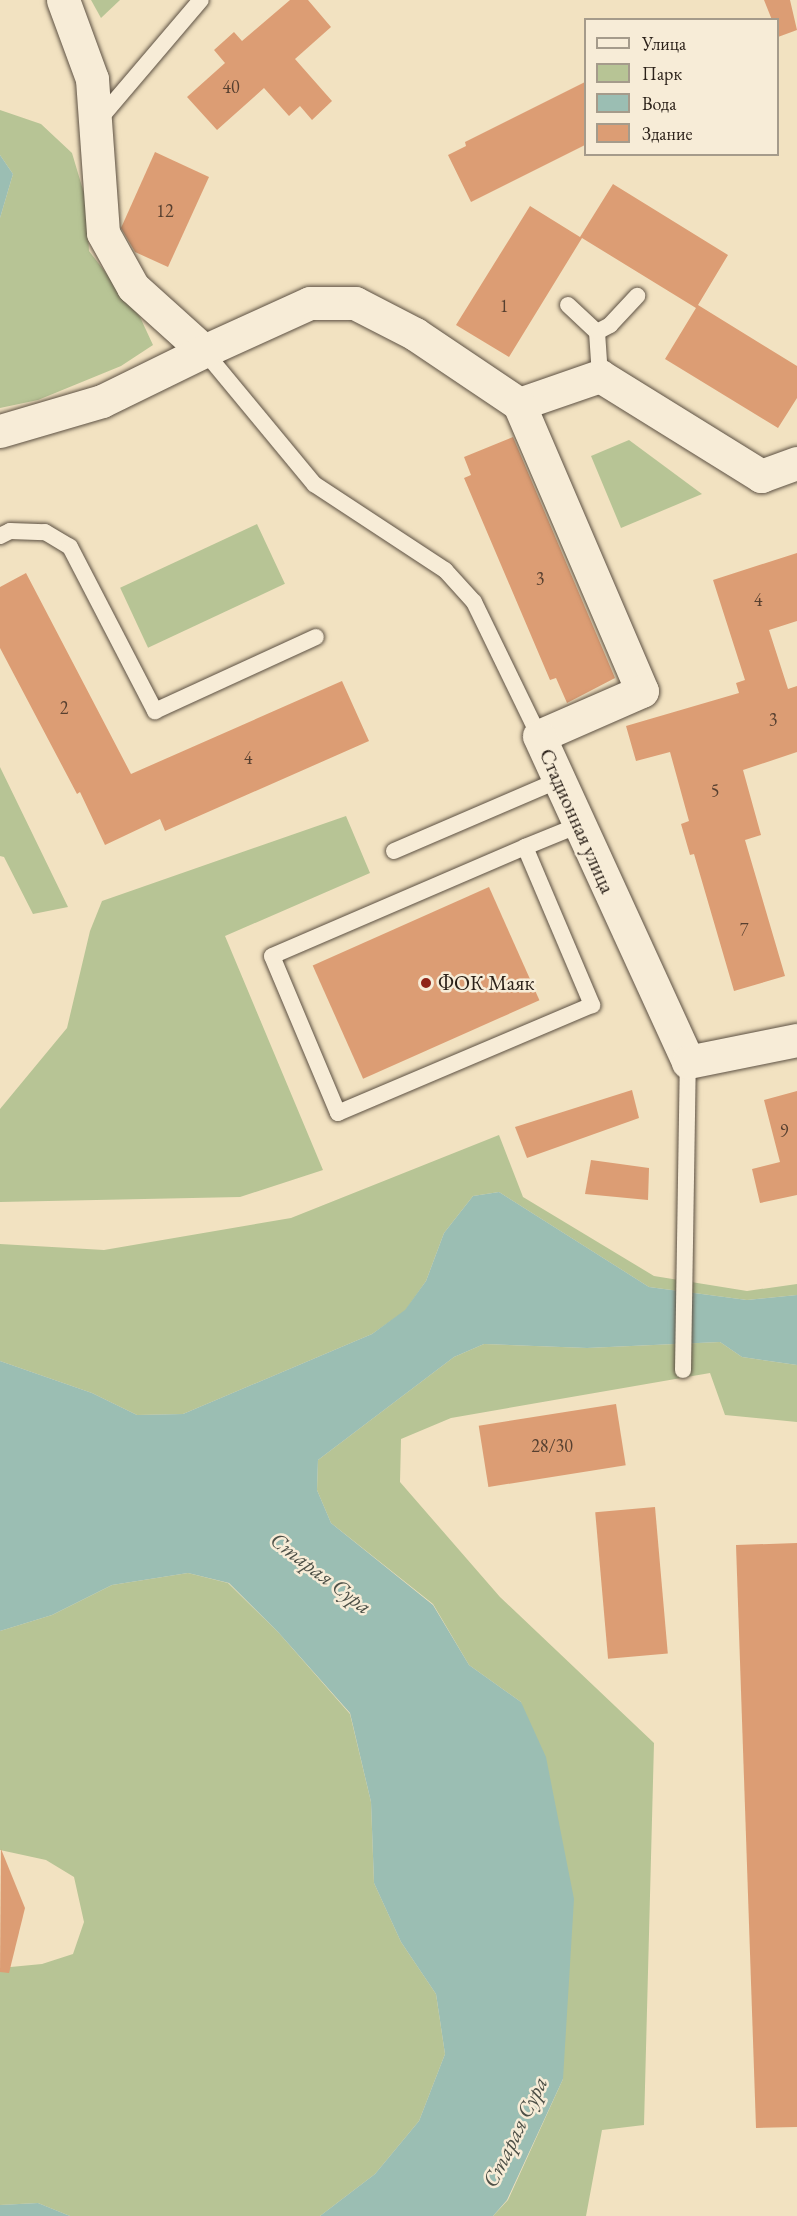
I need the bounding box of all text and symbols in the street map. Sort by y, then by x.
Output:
legend [584,18,779,156]
text: Улица [642,32,686,55]
text: Парк [642,62,682,85]
house number: 40 [222,76,240,98]
text: Вода [642,92,676,115]
text: Здание [642,122,692,145]
house number: 12 [156,200,174,222]
house number: 1 [500,295,508,317]
house number: 3 [536,568,544,590]
house number: 4 [754,589,762,611]
house number: 2 [60,697,68,719]
house number: 3 [769,709,777,731]
street label: Стадионная улица [534,745,620,897]
house number: 4 [244,747,252,769]
house number: 5 [711,780,719,802]
house number: 7 [740,919,748,941]
place label: ФОК Маяк [438,970,534,996]
marker: ФОК Маяк [419,976,433,990]
house number: 9 [780,1120,788,1142]
house number: 28/30 [531,1435,573,1457]
water label: Старая Сура [265,1526,377,1620]
water label: Старая Сура [477,2072,553,2192]

